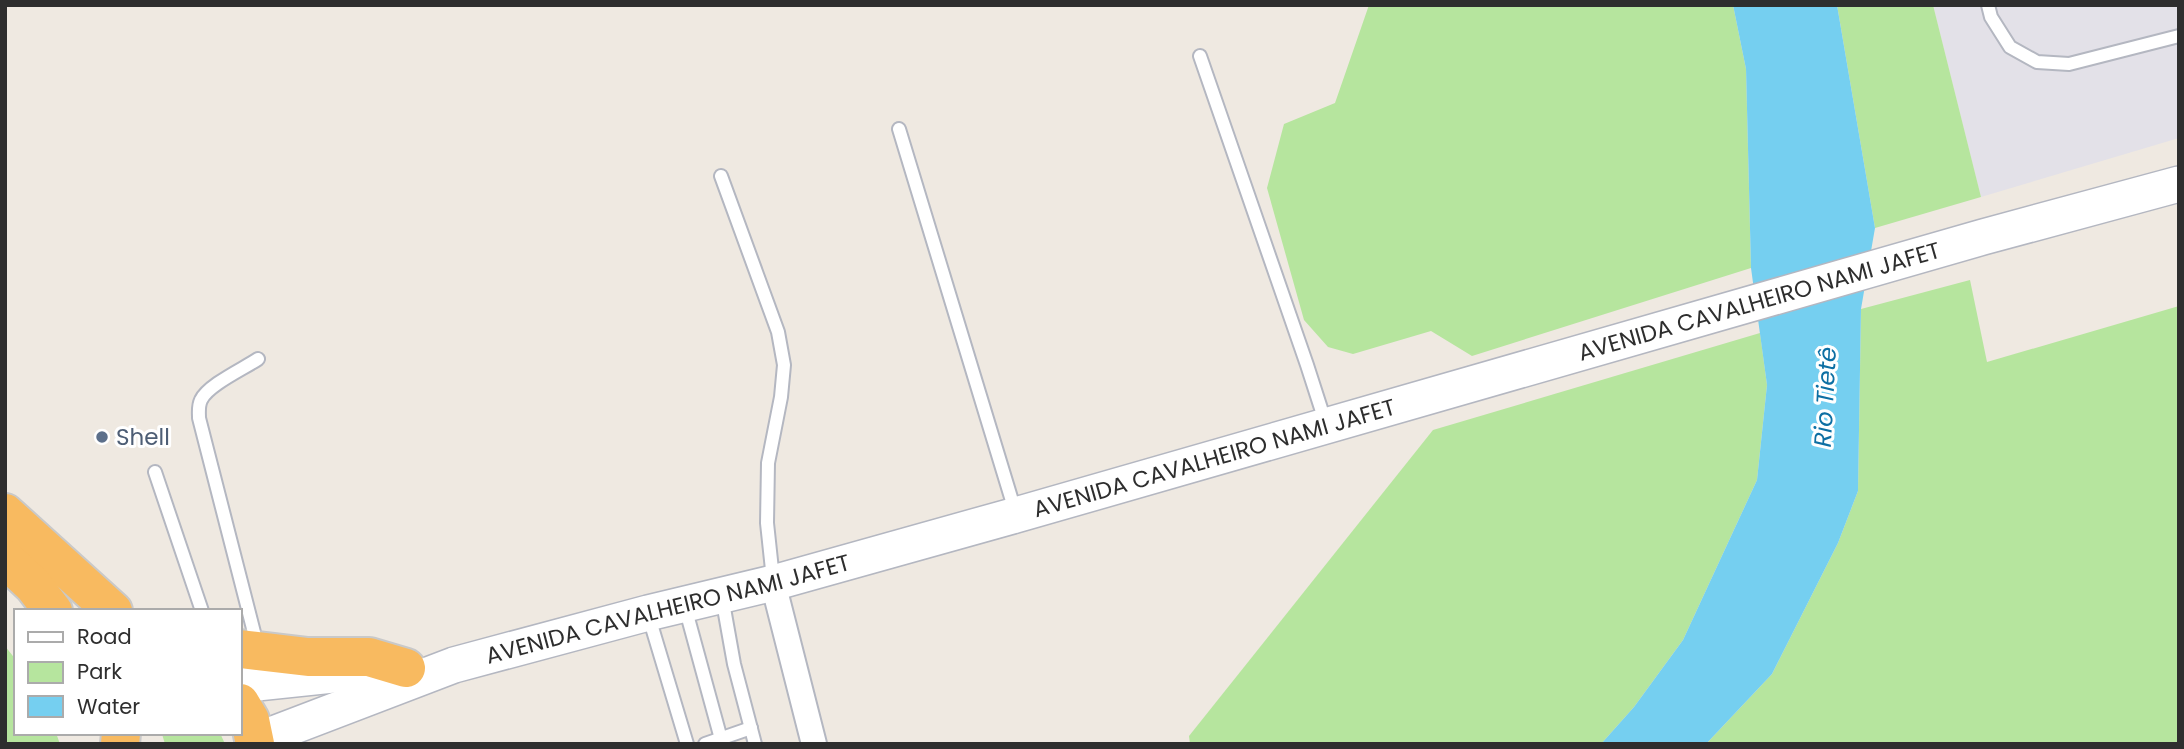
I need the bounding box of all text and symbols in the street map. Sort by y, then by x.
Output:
street label: AVENIDA CAVALHEIRO NAMI JAFET [1574,234,1944,369]
water label: Rio Tietê [1806,346,1844,448]
street label: AVENIDA CAVALHEIRO NAMI JAFET [1029,391,1399,525]
place label: Shell [116,421,170,453]
marker: Shell [94,429,110,445]
street label: AVENIDA CAVALHEIRO NAMI JAFET [482,546,854,672]
legend [14,609,242,735]
text: Road [77,622,132,651]
text: Park [77,657,122,686]
text: Water [77,692,140,721]

